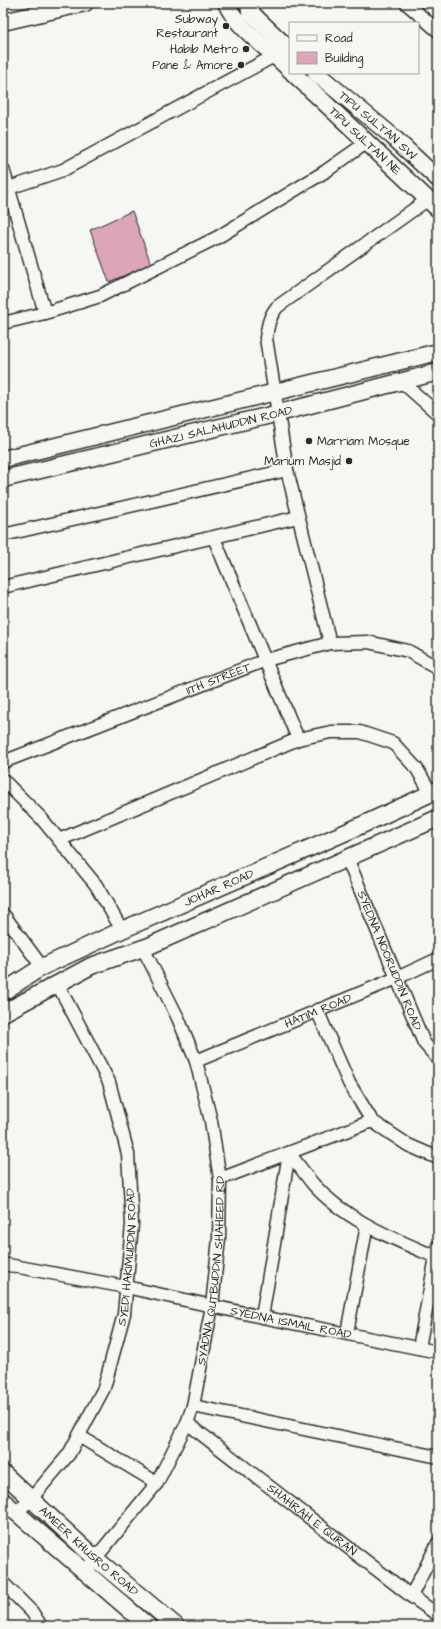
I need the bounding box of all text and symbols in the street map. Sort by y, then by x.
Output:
place label: Subway Restaurant [156,11,218,42]
marker: Subway Restaurant [221,21,231,31]
legend [289,22,419,74]
text: Road [325,30,353,47]
place label: Habib Metro [170,41,238,58]
marker: Habib Metro [241,44,251,54]
text: Building [325,50,363,68]
place label: Pane & Amore [152,57,234,74]
marker: Pane & Amore [236,60,246,70]
street label: TIPU SULTAN SW [335,87,421,164]
street label: TIPU SULTAN NE [325,103,405,179]
street label: GHAZI SALAHUDDIN ROAD [148,402,295,453]
place label: Marriam Mosque [317,433,410,450]
marker: Marriam Mosque [304,436,314,446]
place label: Marium Masjid [264,453,341,470]
marker: Marium Masjid [344,456,354,466]
street label: 11TH STREET [184,659,254,699]
street label: JOHAR ROAD [181,865,257,911]
street label: SYEDNA NOORUDDIN ROAD [353,888,426,1033]
street label: HATIM ROAD [282,990,355,1033]
street label: SYADNA QUTBUDDIN SHAHEED RD [193,1176,229,1367]
street label: SYEDI HAKIMUDDIN ROAD [113,1187,141,1328]
street label: SYEDNA ISMAIL ROAD [229,1302,353,1344]
street label: SHAHRAH E QURAN [263,1480,361,1560]
street label: AMEER KHUSRO ROAD [35,1503,142,1600]

